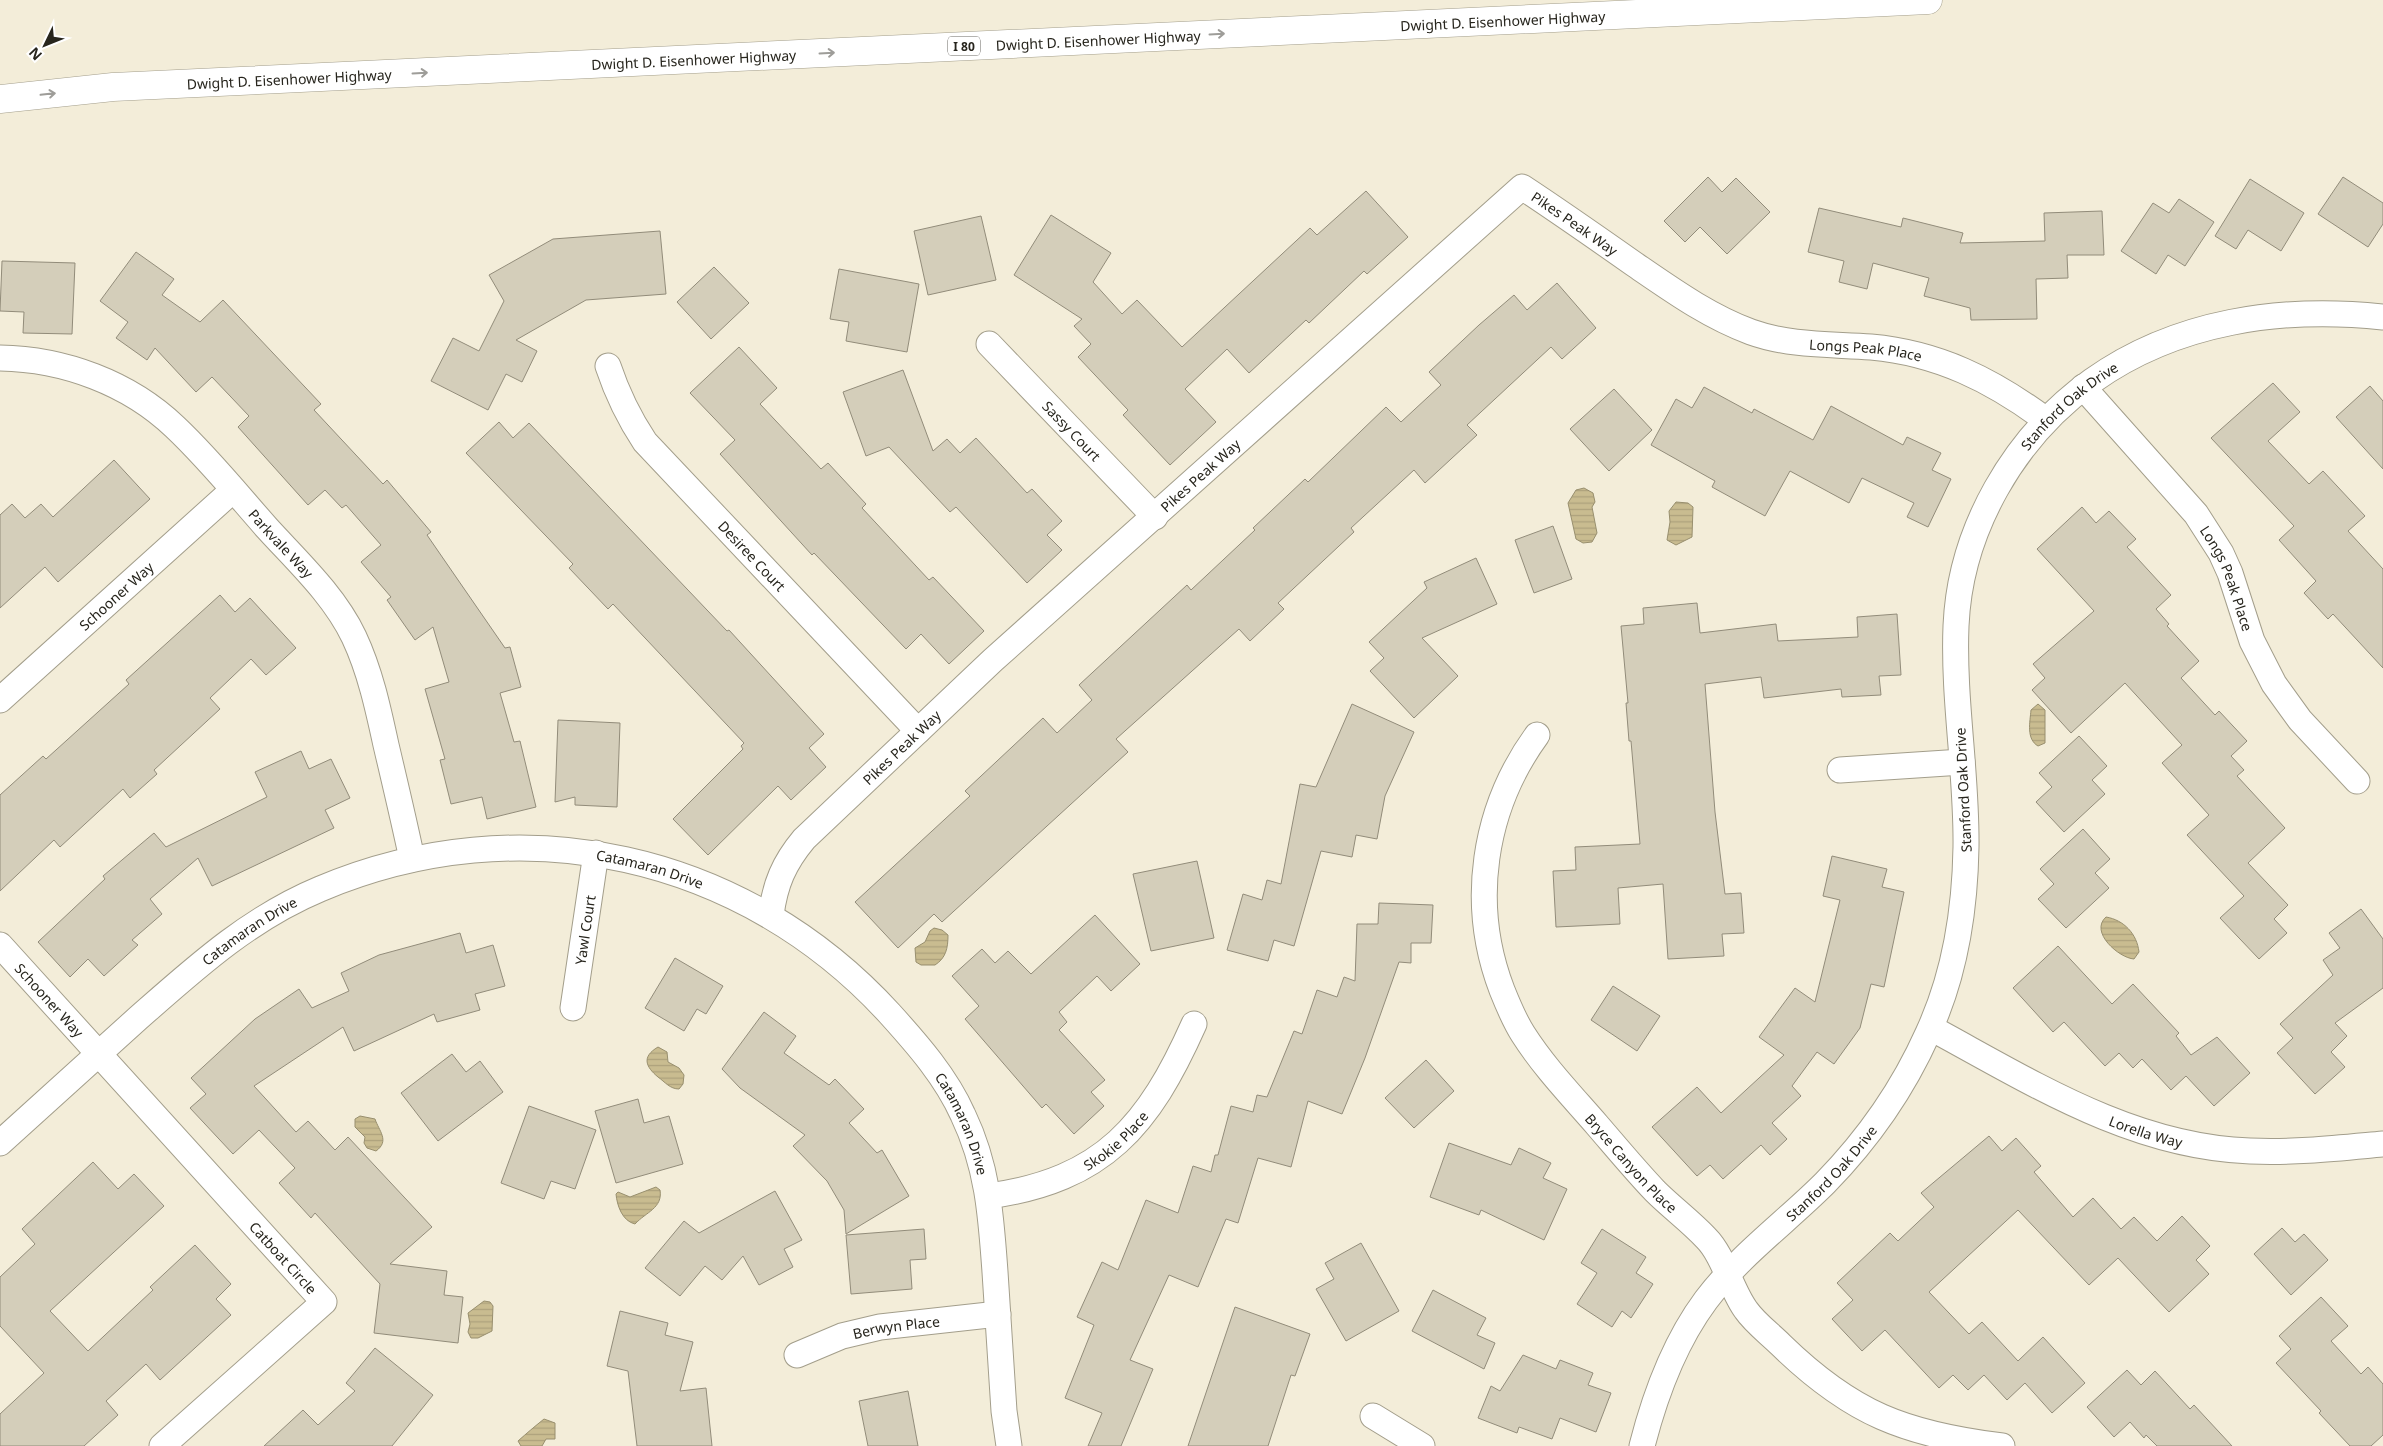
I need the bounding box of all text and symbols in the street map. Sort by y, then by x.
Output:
street label: Dwight D. Eisenhower Highway [1400,6,1607,35]
north arrow [20,20,70,70]
street label: Dwight D. Eisenhower Highway [995,25,1202,54]
one-way arrow [1209,30,1225,39]
road number: I 80 [948,36,980,56]
text: N [24,44,46,65]
street label: Dwight D. Eisenhower Highway [591,45,797,74]
one-way arrow [819,48,835,58]
street label: Dwight D. Eisenhower Highway [186,64,393,93]
one-way arrow [412,68,428,77]
one-way arrow [40,89,56,99]
street label: Pikes Peak Way [1528,187,1623,260]
street label: Longs Peak Place [1809,334,1924,365]
street label: Stanford Oak Drive [2016,357,2121,454]
street label: Sassy Court [1039,396,1105,465]
street label: Pikes Peak Way [1156,434,1245,516]
street label: Parkvale Way [245,505,319,582]
street label: Desiree Court [714,516,790,595]
street label: Longs Peak Place [2196,522,2258,634]
street label: Schooner Way [75,557,158,634]
street label: Pikes Peak Way [858,705,945,789]
street label: Stanford Oak Drive [1950,727,1976,853]
street label: Catamaran Drive [595,845,707,892]
street label: Catamaran Drive [198,892,300,969]
street label: Yawl Court [570,894,599,966]
street label: Schooner Way [11,959,89,1042]
street label: Catamaran Drive [931,1068,993,1177]
street label: Skokie Place [1080,1107,1152,1174]
street label: Bryce Canyon Place [1581,1109,1682,1217]
street label: Lorella Way [2107,1111,2185,1152]
street label: Stanford Oak Drive [1781,1121,1881,1225]
street label: Catboat Circle [246,1217,322,1298]
street label: Berwyn Place [851,1311,941,1343]

